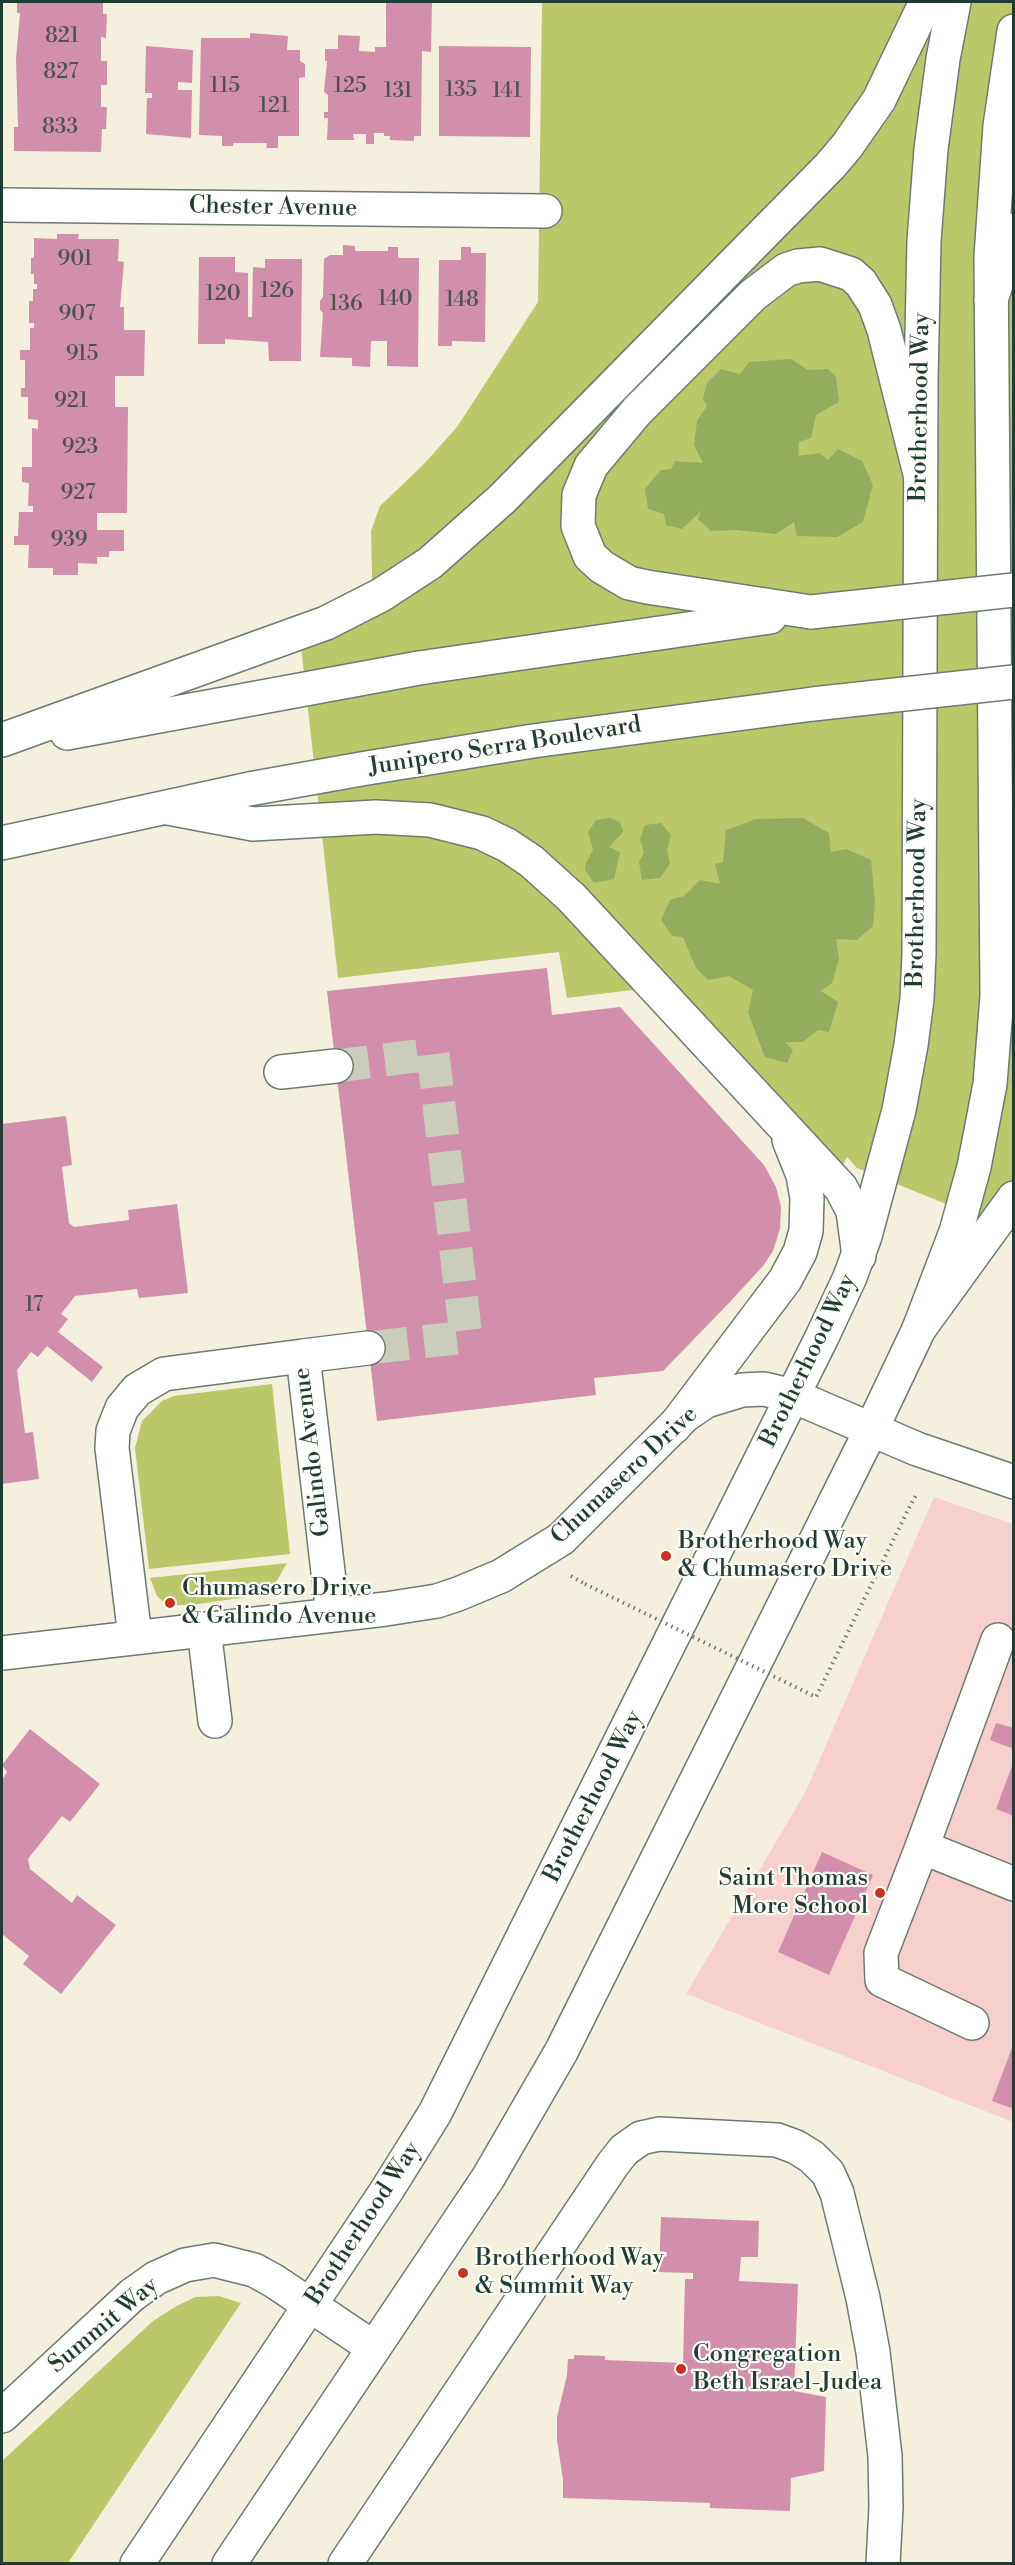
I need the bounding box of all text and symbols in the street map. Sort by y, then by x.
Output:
house number: 821 [45,24,79,50]
house number: 827 [43,60,79,86]
house number: 115 [210,74,240,100]
house number: 125 [333,74,367,100]
house number: 135 [445,78,477,104]
house number: 131 [383,79,413,105]
house number: 141 [492,79,522,105]
house number: 121 [259,94,289,120]
house number: 833 [42,115,78,141]
street label: Chester Avenue [189,192,357,224]
house number: 901 [57,247,93,273]
house number: 126 [260,279,294,305]
house number: 120 [205,282,241,308]
house number: 140 [378,287,412,313]
house number: 148 [445,288,479,314]
house number: 136 [329,292,363,318]
house number: 907 [59,302,95,328]
street label: Brotherhood Way [905,312,937,502]
house number: 915 [66,342,98,368]
house number: 921 [54,389,88,415]
house number: 923 [62,435,98,461]
house number: 927 [60,481,96,507]
house number: 939 [50,528,88,554]
street label: Junipero Serra Boulevard [367,711,643,783]
street label: Brotherhood Way [902,798,934,988]
street label: Brotherhood Way [755,1270,863,1452]
house number: 17 [25,1293,43,1319]
street label: Galindo Avenue [288,1366,338,1538]
street label: Chumasero Drive [546,1401,704,1551]
place label: Brotherhood Way & Chumasero Drive [678,1528,892,1584]
marker: Brotherhood Way & Chumasero Drive [659,1549,673,1563]
place label: Chumasero Drive & Galindo Avenue [182,1575,376,1631]
marker: Chumasero Drive & Galindo Avenue [163,1596,177,1610]
street label: Brotherhood Way [538,1706,650,1888]
place label: Saint Thomas More School [719,1865,868,1921]
marker: Saint Thomas More School [873,1886,887,1900]
street label: Brotherhood Way [300,2137,428,2311]
place label: Brotherhood Way & Summit Way [475,2245,664,2301]
marker: Brotherhood Way & Summit Way [456,2266,470,2280]
street label: Summit Way [43,2272,165,2380]
place label: Congregation Beth Israel-Judea [693,2341,882,2397]
marker: Congregation Beth Israel-Judea [674,2362,688,2376]

